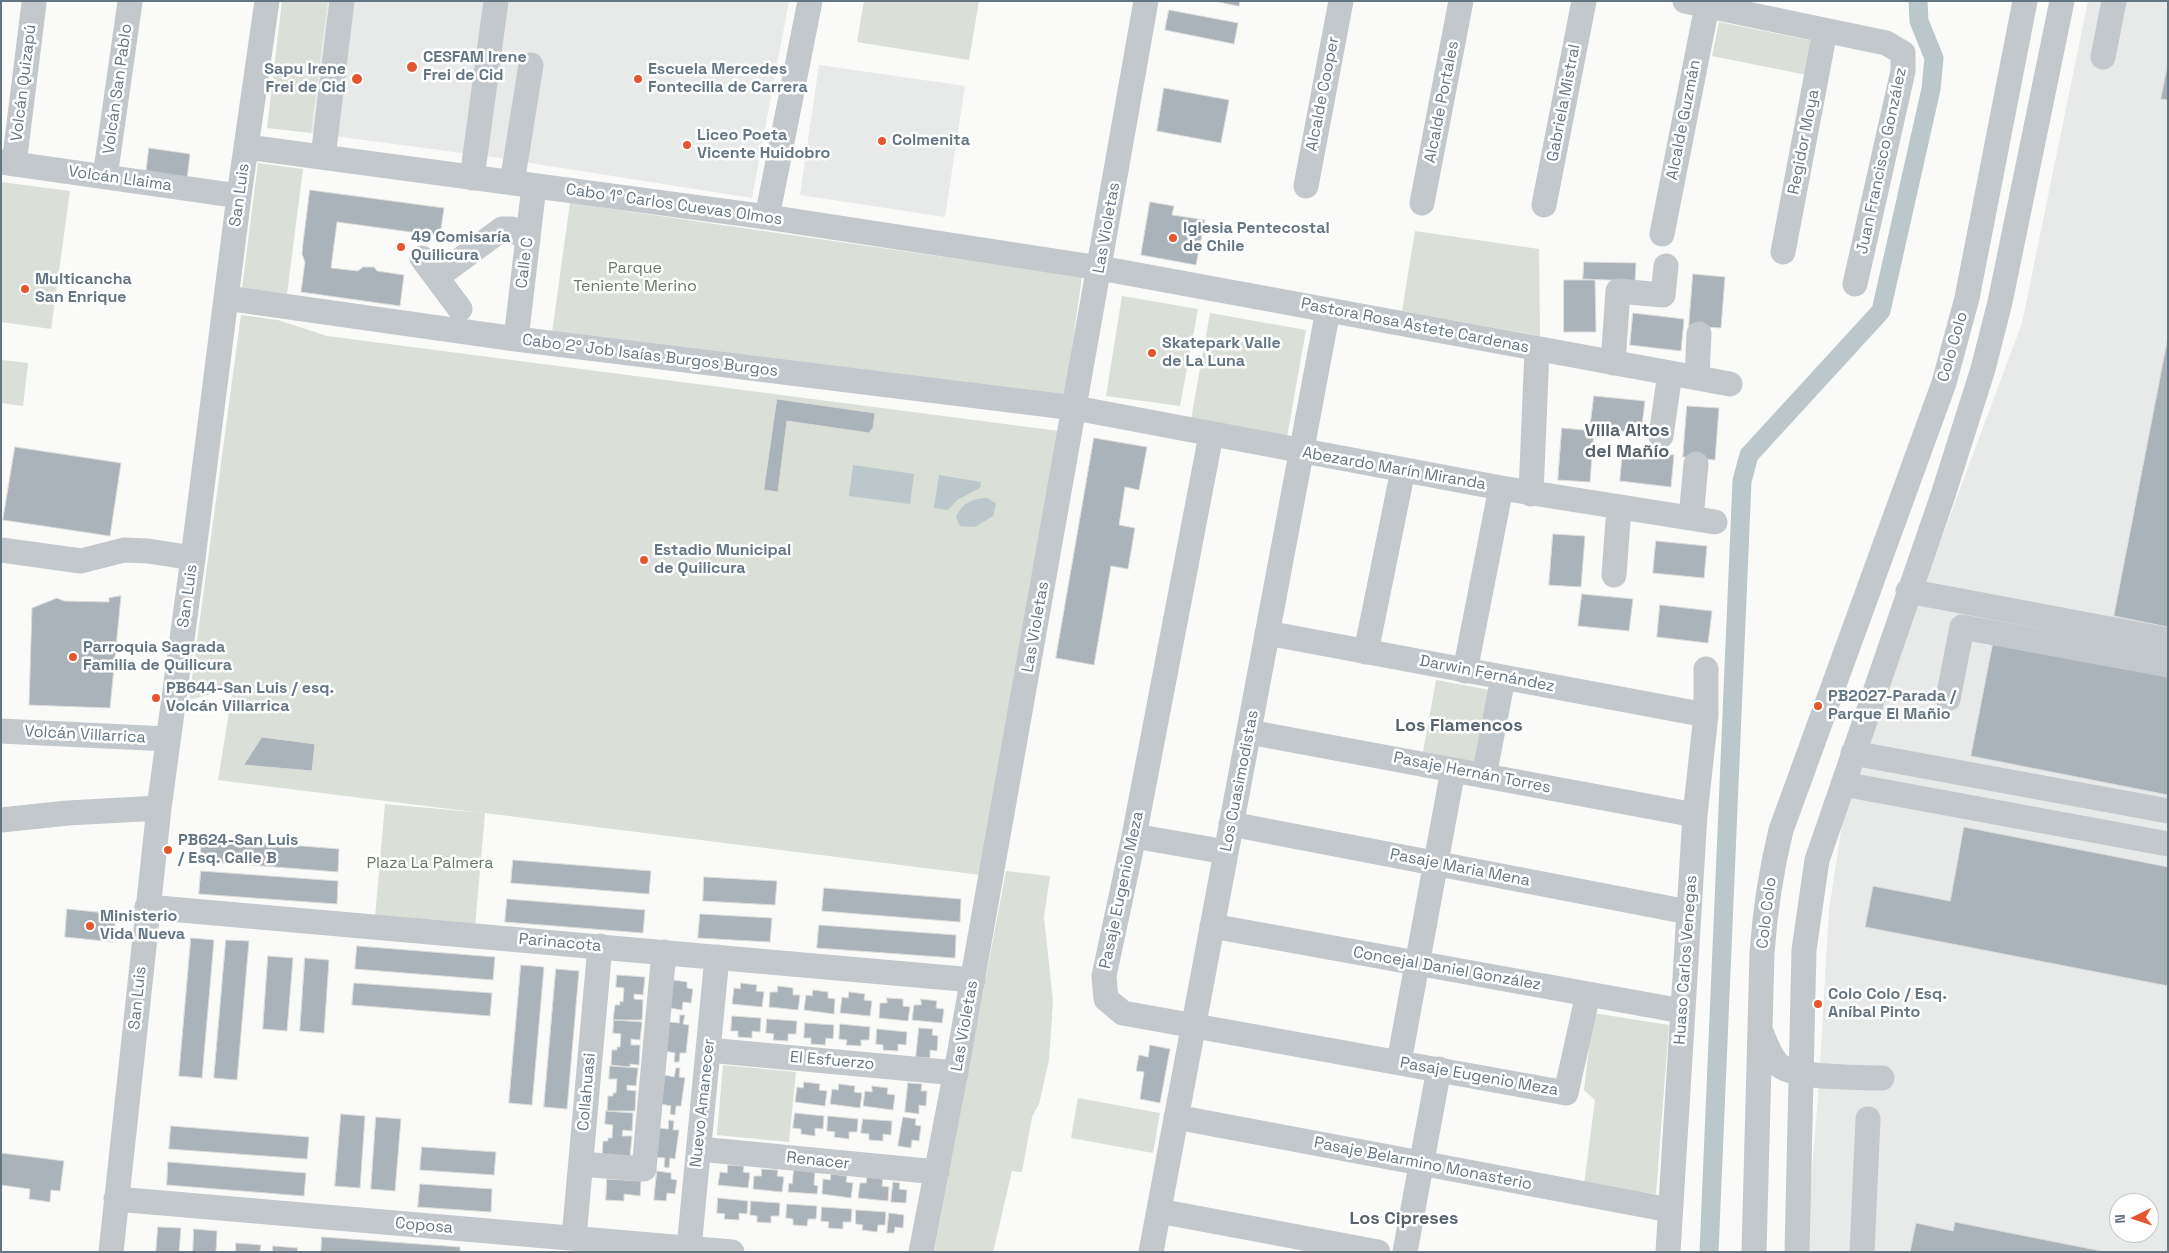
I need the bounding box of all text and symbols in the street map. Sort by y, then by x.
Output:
street label: Volcán Quizapú [7,23,41,143]
street label: Volcán San Pablo [99,23,137,155]
street label: Alcalde Cooper [1302,35,1344,153]
street label: Alcalde Portales [1421,39,1463,165]
street label: Gabriela Mistral [1543,43,1585,163]
place label: CESFAM Irene Frei de Cid [423,48,527,86]
street label: Alcalde Guzmán [1663,58,1705,182]
place label: Sapu Irene Frei de Cid [264,60,346,98]
marker: CESFAM Irene Frei de Cid [405,60,419,74]
place label: Escuela Mercedes Fontecilla de Carrera [648,60,808,98]
street label: Juan Francisco González [1853,66,1911,256]
marker: Sapu Irene Frei de Cid [350,72,364,86]
marker: Escuela Mercedes Fontecilla de Carrera [632,73,644,85]
street label: Regidor Moya [1784,88,1824,196]
place label: Liceo Poeta Vicente Huidobro [697,126,830,164]
place label: Colmenita [892,131,970,151]
marker: Colmenita [876,135,888,147]
marker: Liceo Poeta Vicente Huidobro [681,139,693,151]
street label: Volcán Llaima [67,162,173,196]
street label: San Luis [226,162,254,228]
street label: Cabo 1° Carlos Cuevas Olmos [564,180,784,230]
street label: Las Violetas [1090,181,1124,275]
place label: Iglesia Pentecostal de Chile [1183,219,1330,257]
place label: 49 Comisaría Quilicura [411,228,511,266]
marker: Iglesia Pentecostal de Chile [1167,232,1179,244]
street label: Calle C [512,236,538,290]
marker: 49 Comisaría Quilicura [395,241,407,253]
park label: Parque Teniente Merino [573,259,697,297]
place label: Multicancha San Enrique [35,270,132,308]
marker: Multicancha San Enrique [19,283,31,295]
street label: Pastora Rosa Astete Cardenas [1299,294,1531,358]
street label: Colo Colo [1934,310,1972,384]
street label: Cabo 2° Job Isaías Burgos Burgos [521,331,779,381]
place label: Skatepark Valle de La Luna [1162,334,1281,372]
marker: Skatepark Valle de La Luna [1146,347,1158,359]
district label: Villa Altos del Mañío [1585,420,1669,462]
street label: Abezardo Marín Miranda [1301,443,1487,495]
place label: Estadio Municipal de Quilicura [654,541,791,579]
marker: Estadio Municipal de Quilicura [638,554,650,566]
street label: San Luis [174,563,202,629]
street label: Las Violetas [1019,580,1053,674]
place label: Parroquia Sagrada Familia de Quilicura [83,638,232,676]
marker: Parroquia Sagrada Familia de Quilicura [67,651,79,663]
street label: Darwin Fernández [1418,651,1556,697]
place label: PB644-San Luis / esq. Volcán Villarrica [166,679,334,717]
place label: PB2027-Parada / Parque El Mañio [1828,687,1956,725]
marker: PB644-San Luis / esq. Volcán Villarrica [150,692,162,704]
marker: PB2027-Parada / Parque El Mañio [1812,700,1824,712]
street label: Los Cuasimodistas [1217,709,1263,853]
district label: Los Flamencos [1395,715,1523,737]
street label: Volcán Villarrica [24,722,146,748]
street label: Pasaje Hernán Torres [1392,748,1552,798]
street label: Pasaje Eugenio Meza [1096,810,1148,970]
place label: PB624-San Luis / Esq. Calle B [178,831,298,869]
marker: PB624-San Luis / Esq. Calle B [162,844,174,856]
street label: Pasaje Maria Mena [1388,845,1532,891]
park label: Plaza La Palmera [366,854,494,874]
street label: Huaso Carlos Venegas [1671,875,1701,1045]
street label: Colo Colo [1753,876,1781,950]
place label: Ministerio Vida Nueva [100,907,185,945]
marker: Ministerio Vida Nueva [84,920,96,932]
street label: Parinacota [518,930,602,956]
street label: Concejal Daniel González [1352,943,1542,995]
street label: San Luis [125,965,151,1031]
street label: Las Violetas [948,979,982,1073]
place label: Colo Colo / Esq. Aníbal Pinto [1828,985,1947,1023]
marker: Colo Colo / Esq. Aníbal Pinto [1812,998,1824,1010]
street label: Nuevo Amanecer [687,1038,719,1168]
street label: El Esfuerzo [789,1048,875,1074]
street label: Collahuasi [574,1052,600,1132]
street label: Pasaje Eugenio Meza [1398,1054,1560,1100]
street label: Pasaje Belarmino Monasterio [1312,1133,1534,1195]
street label: Renacer [785,1148,851,1174]
north arrow [2109,1193,2159,1243]
district label: Los Cipreses [1349,1208,1459,1230]
street label: Coposa [394,1214,454,1238]
text: N [2111,1214,2129,1224]

